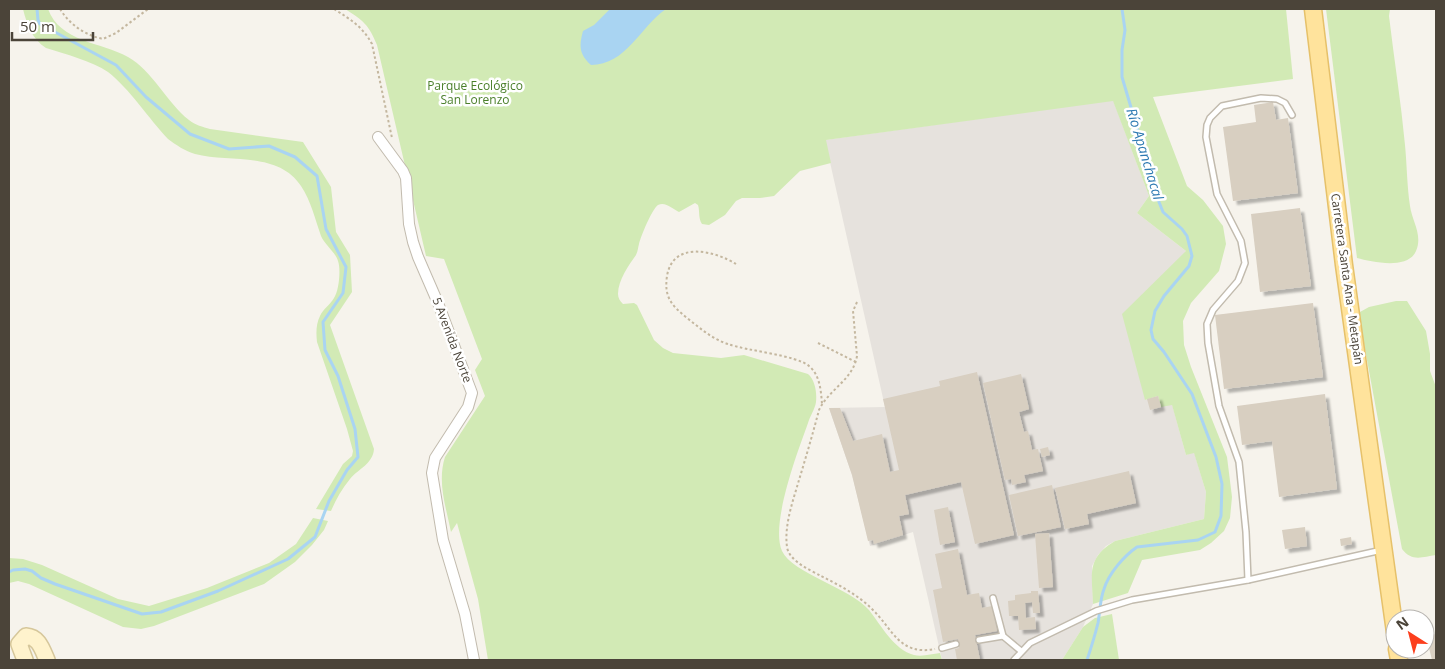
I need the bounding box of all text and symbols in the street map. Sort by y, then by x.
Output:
scale bar [12,10,94,42]
text: 50 m [20,16,55,36]
park label: Parque Ecológico San Lorenzo [427,77,523,108]
water label: Río Apanchacal [1122,106,1169,203]
street label: Carretera Santa Ana - Metapán [1327,192,1368,366]
street label: 5 Avenida Norte [428,295,477,385]
north arrow [1385,609,1435,659]
text: N [1392,612,1412,634]

